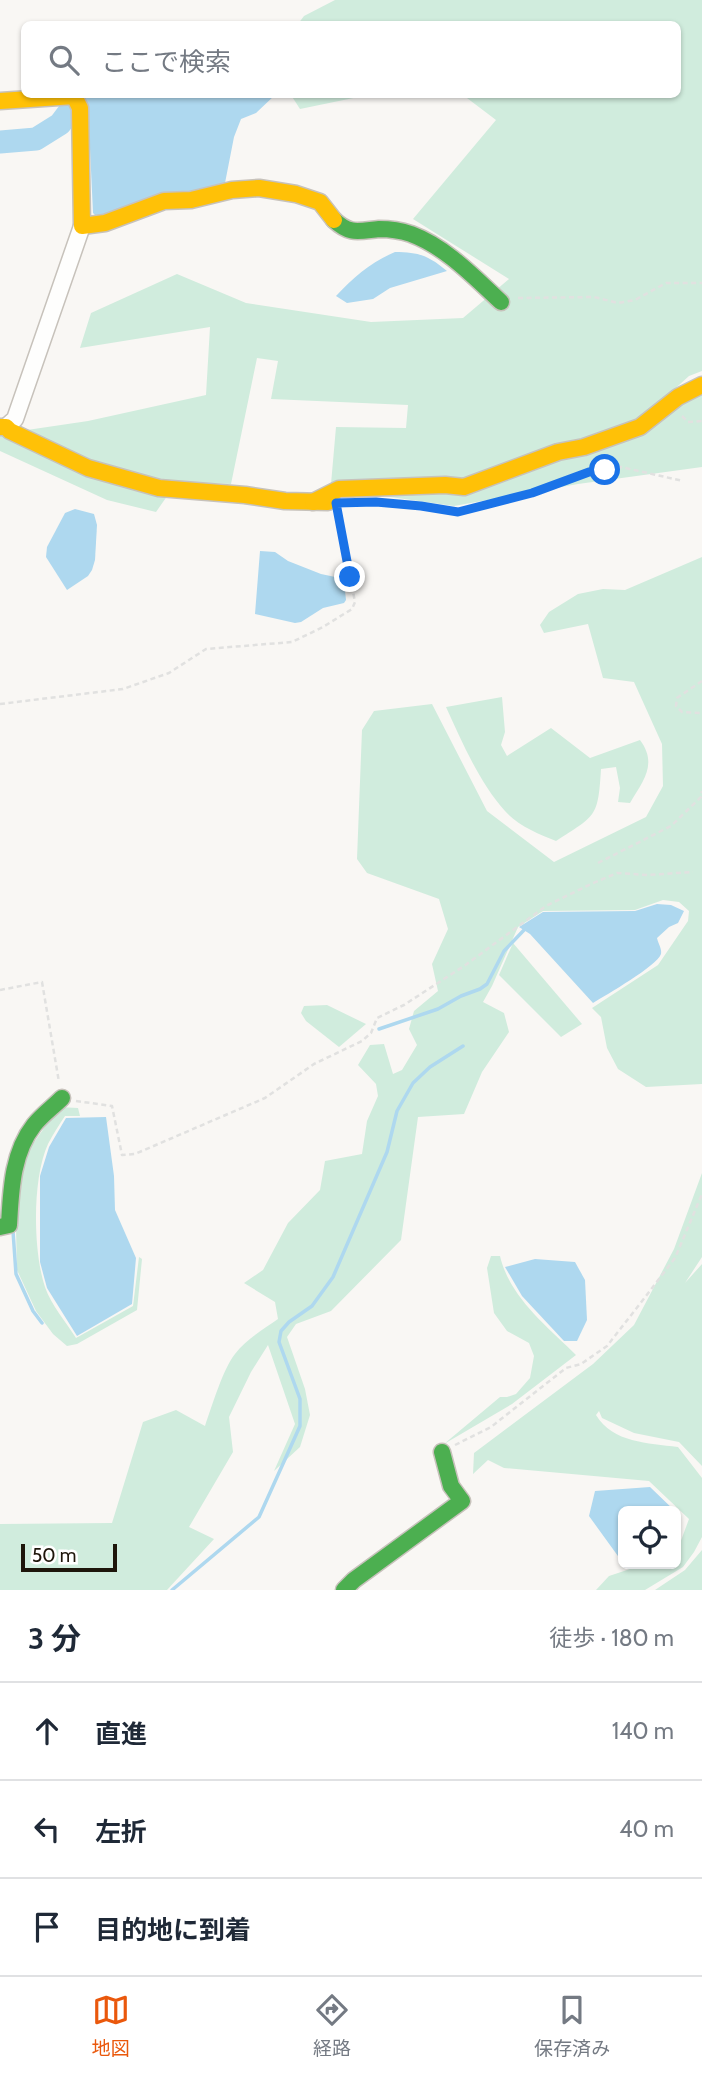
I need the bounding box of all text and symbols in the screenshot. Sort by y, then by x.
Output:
search box [21,21,681,98]
icon: search [45,41,83,79]
text: ここで検索 [101,46,231,78]
route start [589,454,620,485]
route end [334,561,365,592]
map controls [618,1506,681,1569]
button: locate [618,1506,681,1569]
scale bar [21,1541,117,1573]
text: 50 m [32,1544,76,1567]
text: 3 分 [28,1620,81,1657]
text: 徒歩 · 180 m [549,1624,674,1652]
icon: ahead [28,1712,66,1750]
text: 140 m [612,1717,674,1745]
text: 直進 [95,1718,147,1750]
icon: left [28,1810,66,1848]
text: 40 m [619,1815,674,1843]
text: 左折 [95,1816,147,1848]
icon: arrive [28,1908,66,1946]
text: 目的地に到着 [95,1914,251,1946]
tab: 地図 [92,1991,130,2060]
tab: 経路 [313,1991,351,2060]
tab: 保存済み [534,1991,610,2060]

